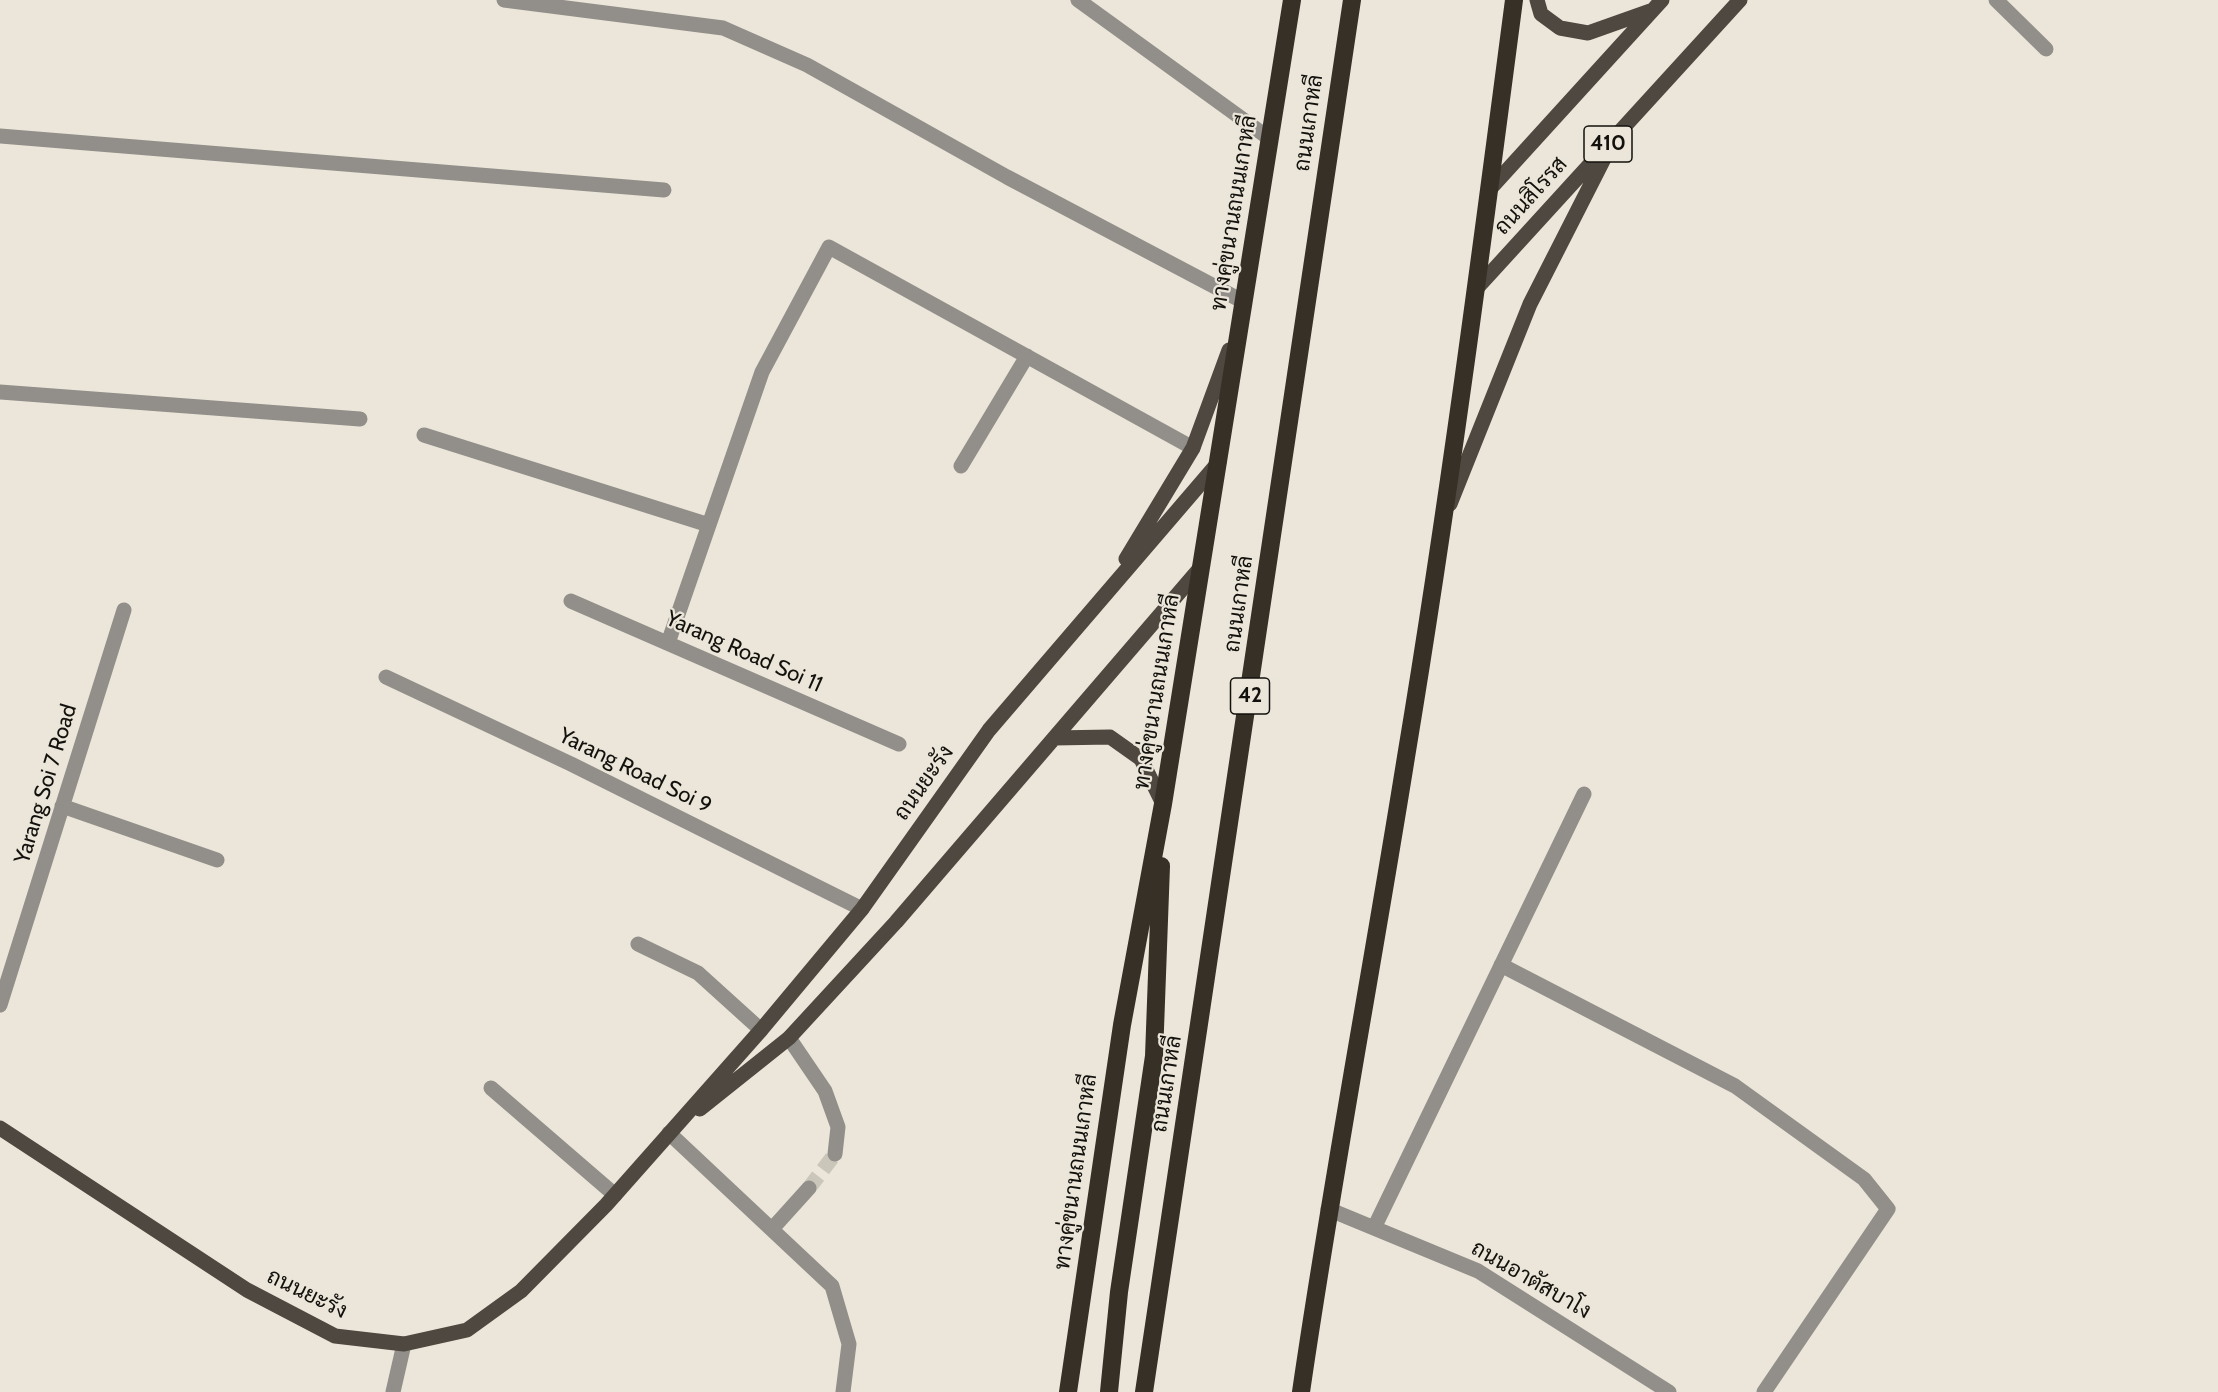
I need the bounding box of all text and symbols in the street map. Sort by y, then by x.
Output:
street label: ถนนเกาหลี [1289,73,1329,173]
street label: ทางคู่ขนานถนนเกาหลี [1205,113,1263,313]
road number: 410 [1584,126,1632,162]
street label: ถนนสิโรรส [1489,152,1573,240]
street label: ถนนเกาหลี [1219,554,1259,654]
street label: ทางคู่ขนานถนนเกาหลี [1128,592,1186,792]
street label: Yarang Road Soi 11 [662,606,826,698]
road number: 42 [1230,678,1270,714]
street label: Yarang Soi 7 Road [9,701,83,867]
street label: Yarang Road Soi 9 [554,723,716,819]
street label: ถนนยะรัง [889,740,959,826]
street label: ถนนเกาหลี [1146,1034,1188,1134]
street label: ทางคู่ขนานถนนเกาหลี [1049,1072,1103,1272]
street label: ถนนอาตัสบาโง [1467,1235,1595,1325]
street label: ถนนยะรัง [263,1263,351,1325]

